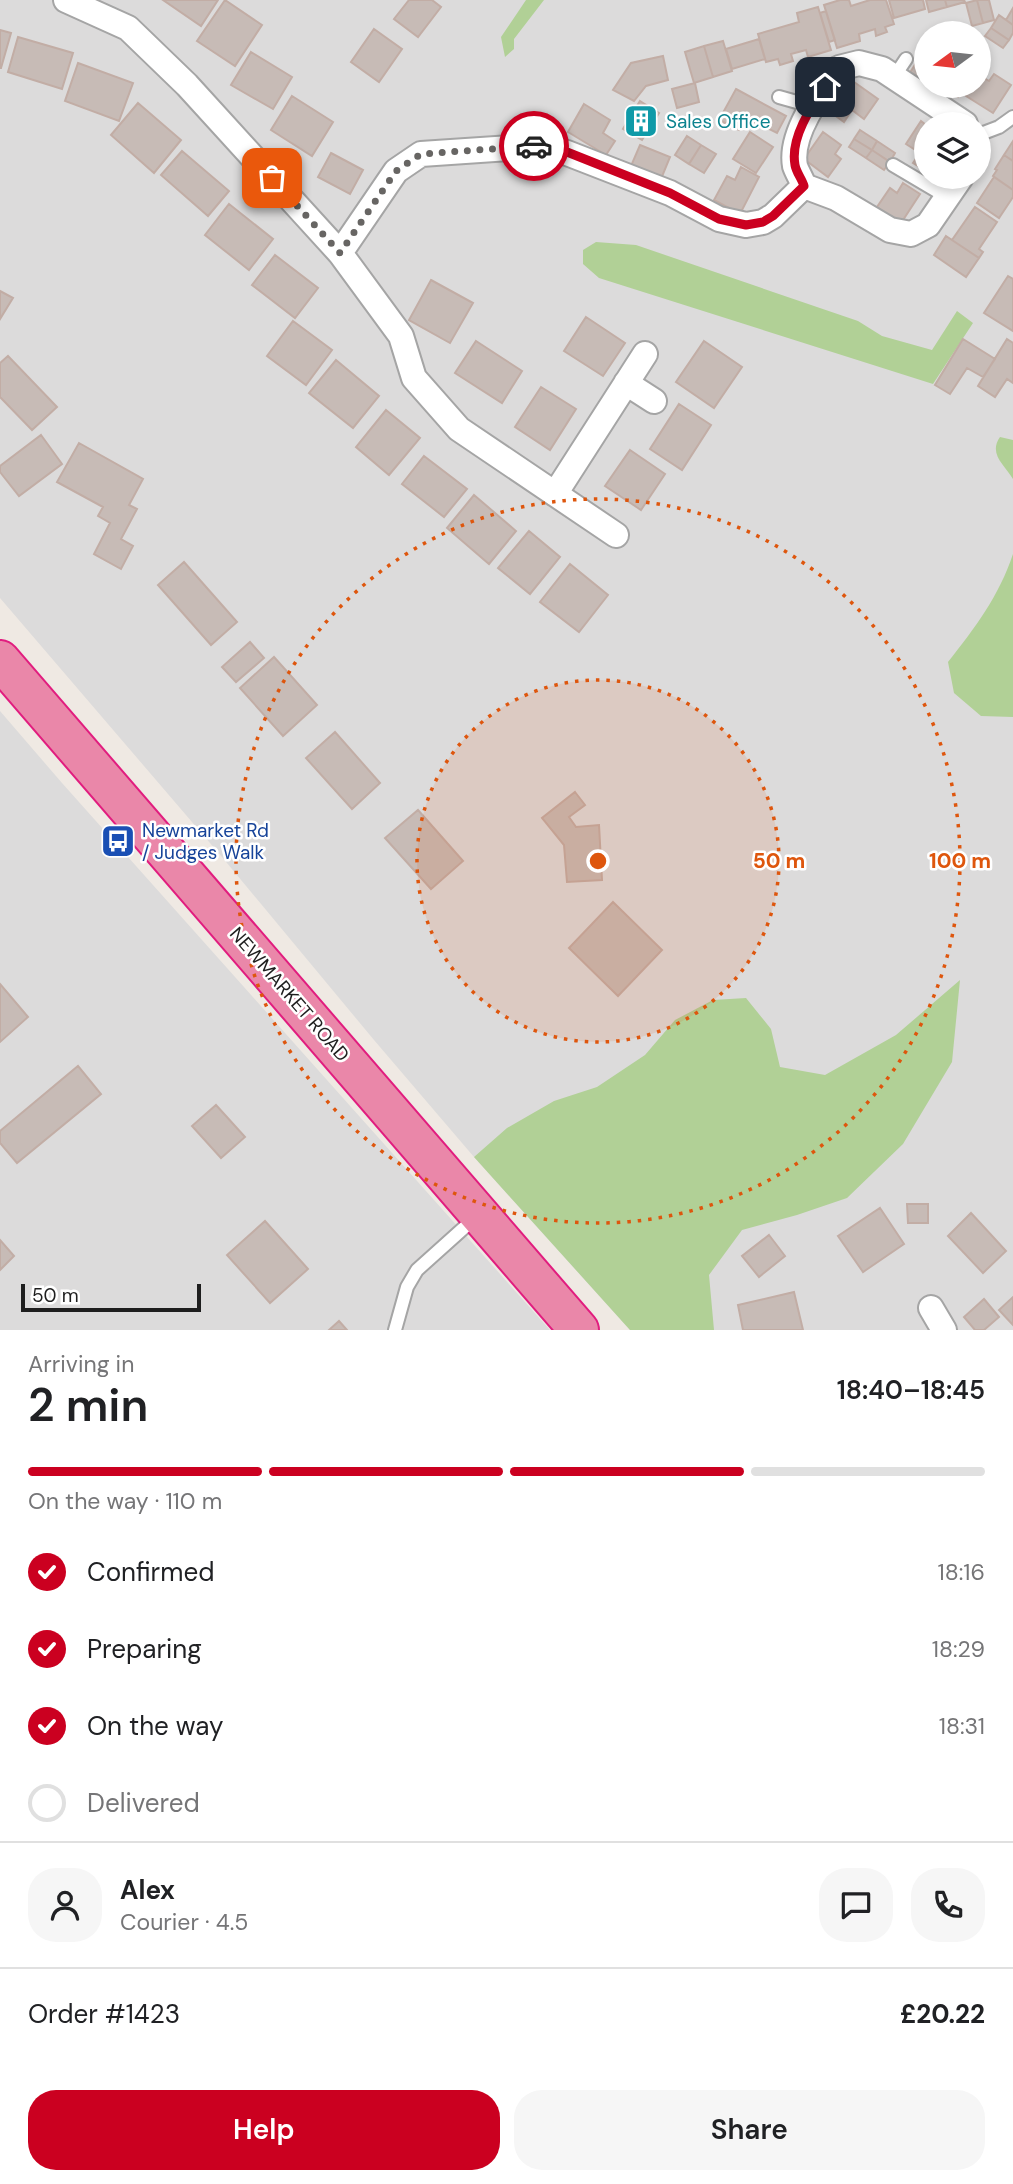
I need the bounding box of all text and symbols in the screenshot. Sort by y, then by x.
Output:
north arrow [914,21,990,98]
map controls [914,21,991,189]
pin [795,57,855,117]
icon: home [806,68,844,106]
building icon: Sales Office [622,102,660,140]
place label: Sales Office [666,109,771,134]
courier [499,111,569,181]
button: layers [914,112,991,189]
icon: car [515,127,553,165]
pin [242,148,302,208]
icon: bag [253,159,291,197]
place label: Newmarket Rd / Judges Walk [142,818,269,865]
bus stop icon: Newmarket Rd / Judges Walk [99,822,137,860]
text: 50 m [753,847,805,875]
text: 100 m [929,847,991,875]
centre of rings [586,849,610,873]
street label: NEWMARKET ROAD [224,922,355,1067]
scale bar [21,1281,201,1313]
text: 50 m [32,1283,79,1308]
text: Arriving in [28,1349,134,1379]
text: 18:40–18:45 [837,1373,985,1407]
text: 2 min [28,1375,148,1435]
text: On the way · 110 m [28,1486,222,1516]
icon: check [28,1553,66,1591]
text: Confirmed [87,1555,214,1589]
text: 18:16 [938,1557,985,1587]
icon: check [28,1630,66,1668]
text: Preparing [87,1632,202,1666]
text: 18:29 [932,1634,985,1664]
icon: check [28,1707,66,1745]
text: On the way [87,1709,223,1743]
text: 18:31 [939,1711,985,1741]
text: Delivered [87,1786,200,1820]
button: person [28,1868,102,1942]
button: chat [819,1868,893,1942]
button: phone [911,1868,985,1942]
text: Alex [120,1873,175,1907]
text: Courier · 4.5 [120,1907,248,1937]
text: Order #1423 [28,1997,180,2031]
text: £20.22 [900,1997,985,2031]
button: Help [28,2090,500,2170]
button: Share [514,2090,985,2170]

